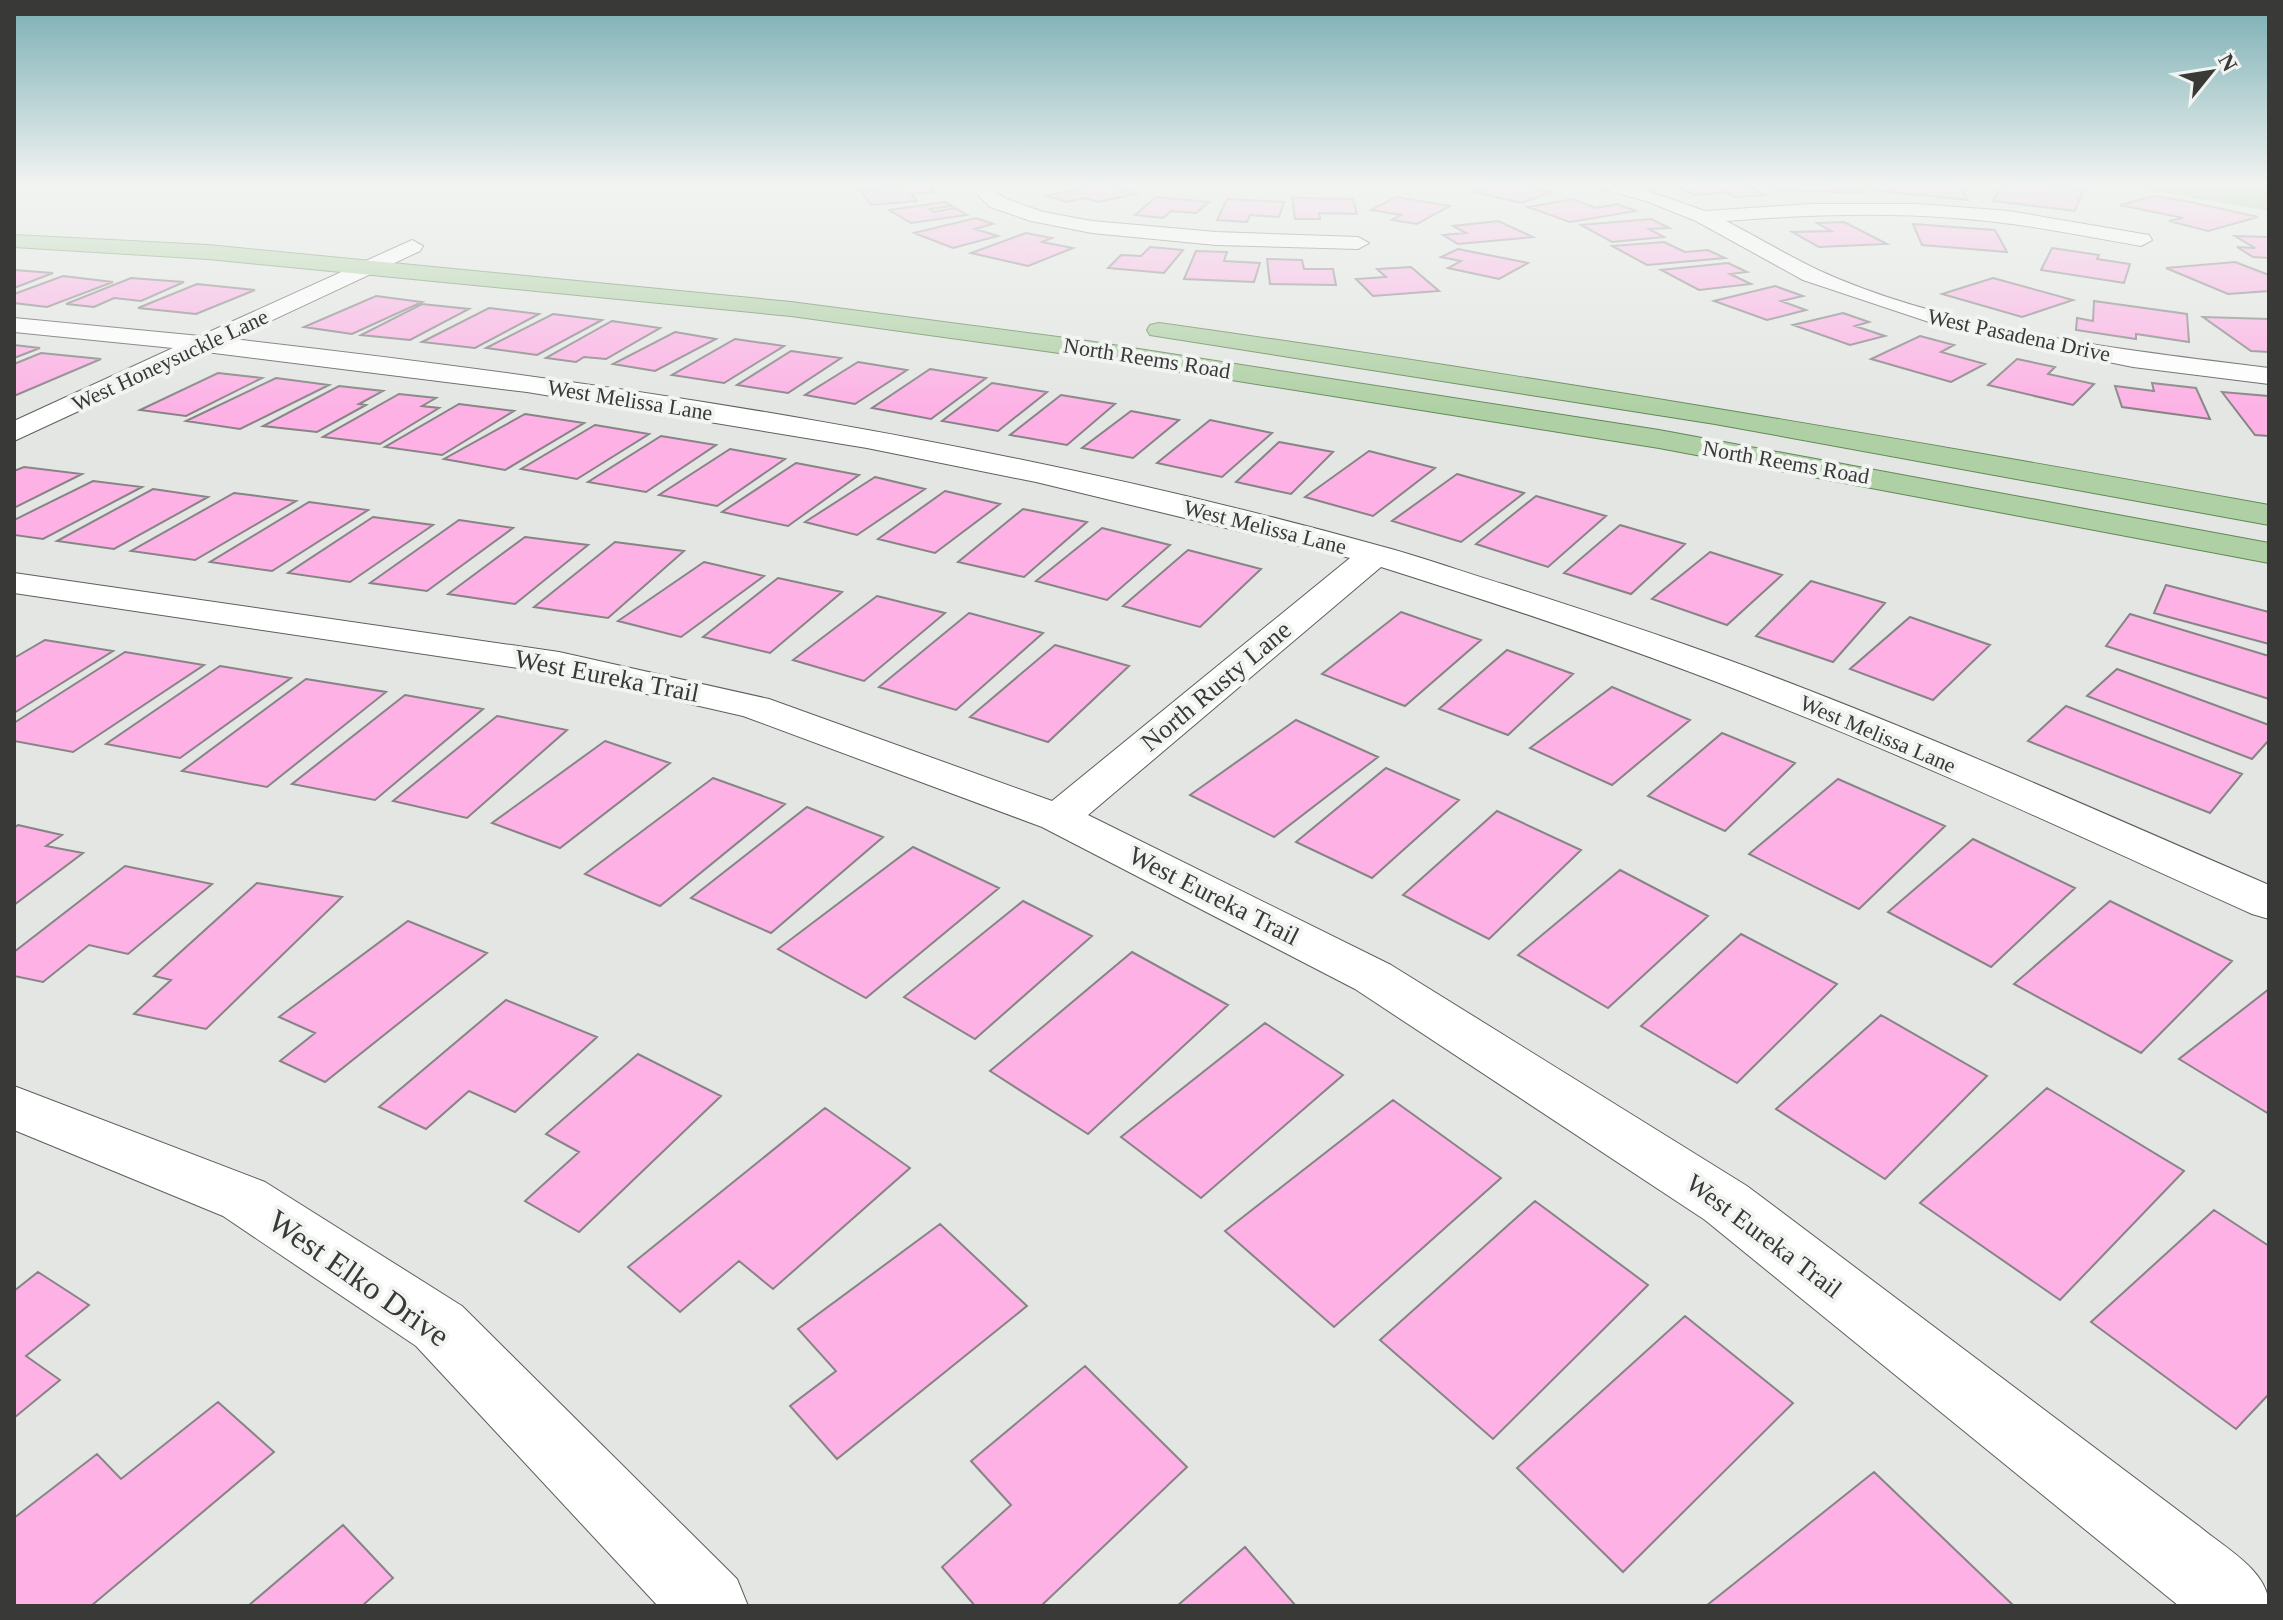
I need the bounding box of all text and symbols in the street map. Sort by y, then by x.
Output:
north arrow [2171,32,2251,112]
text: N [2213,49,2243,75]
street label: West Pasadena Drive [1925,303,2113,367]
street label: West Honeysuckle Lane [68,304,272,416]
street label: North Reems Road [1062,332,1232,384]
street label: West Melissa Lane [546,375,714,425]
street label: North Reems Road [1701,435,1871,489]
street label: West Melissa Lane [1181,495,1349,559]
street label: North Rusty Lane [1135,615,1297,757]
street label: West Eureka Trail [512,644,702,708]
street label: West Melissa Lane [1796,690,1960,778]
street label: West Eureka Trail [1124,841,1304,951]
street label: West Eureka Trail [1681,1168,1847,1304]
street label: West Elko Drive [262,1202,456,1354]

